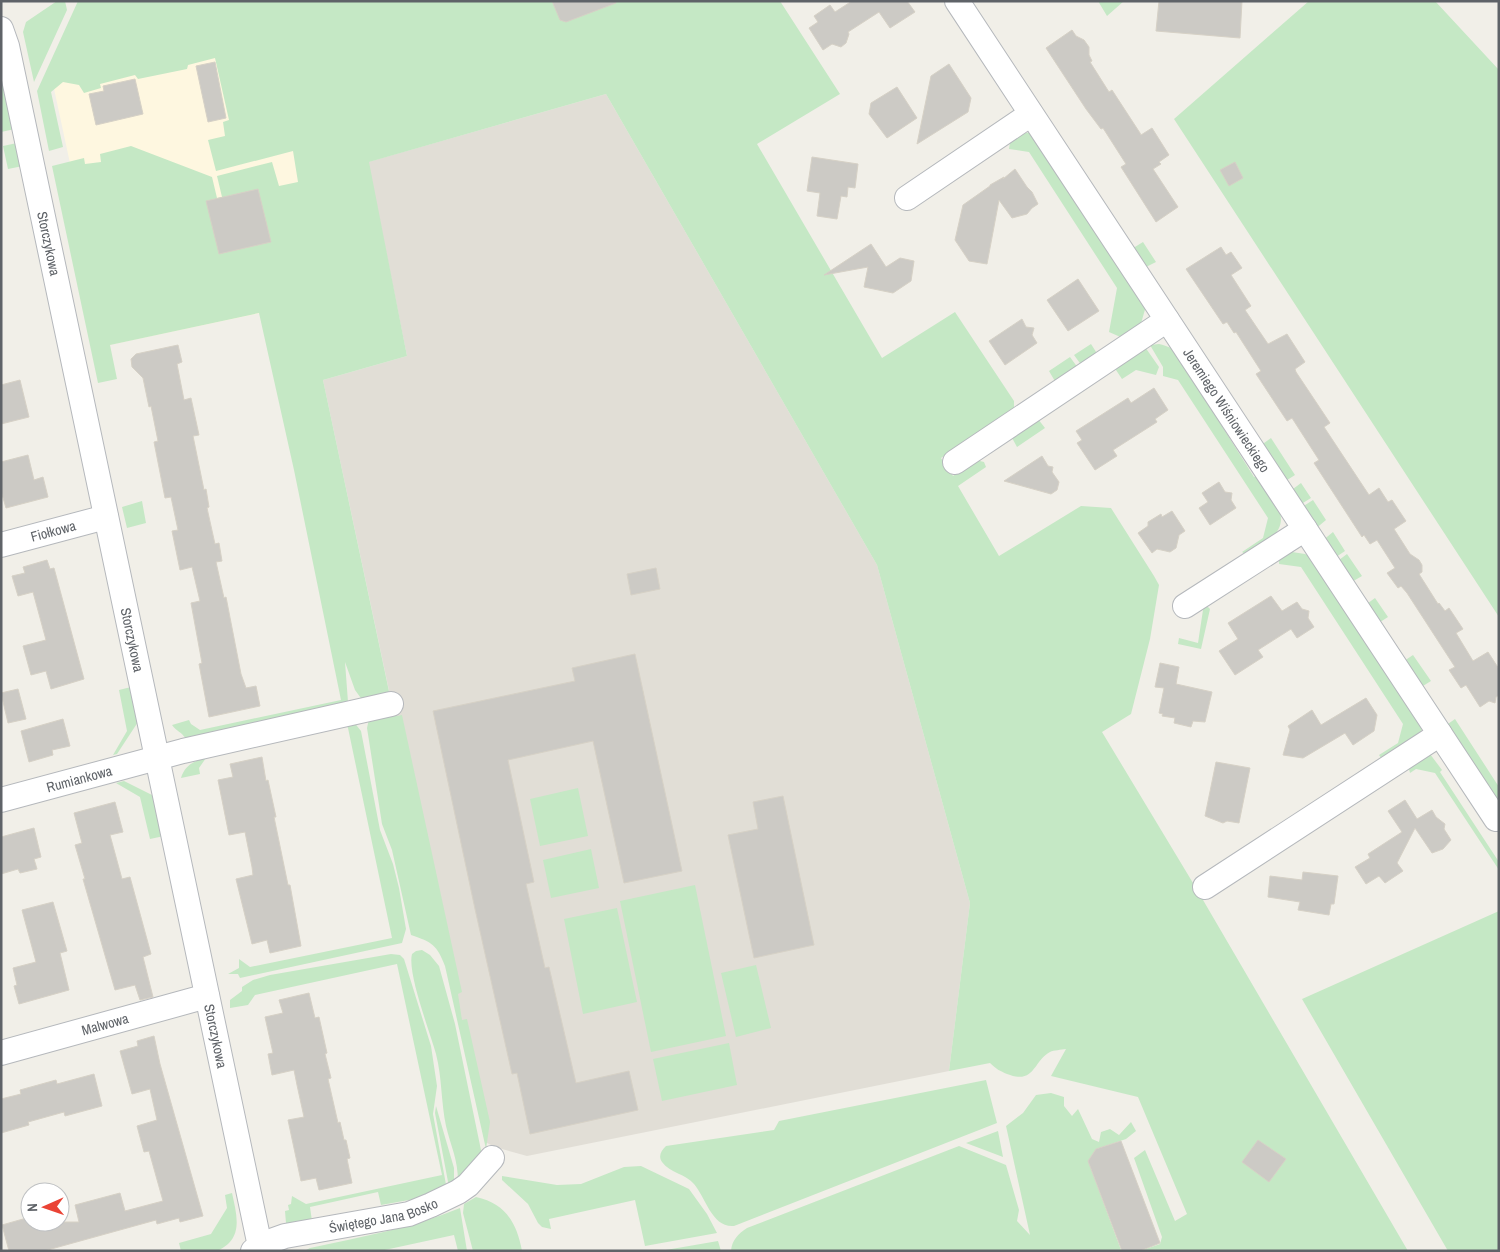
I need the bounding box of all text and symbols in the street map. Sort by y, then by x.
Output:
street label: Storczykowa [33,210,64,278]
street label: Jeremiego Wiśniowieckiego [1179,345,1274,476]
street label: Fiołkowa [29,516,78,546]
street label: Storczykowa [117,606,148,674]
street label: Rumiankowa [44,761,115,796]
street label: Storczykowa [200,1002,231,1071]
street label: Malwowa [80,1009,131,1039]
north arrow [20,1182,70,1232]
street label: Świętego Jana Bosko [328,1194,441,1237]
text: N [23,1203,41,1212]

